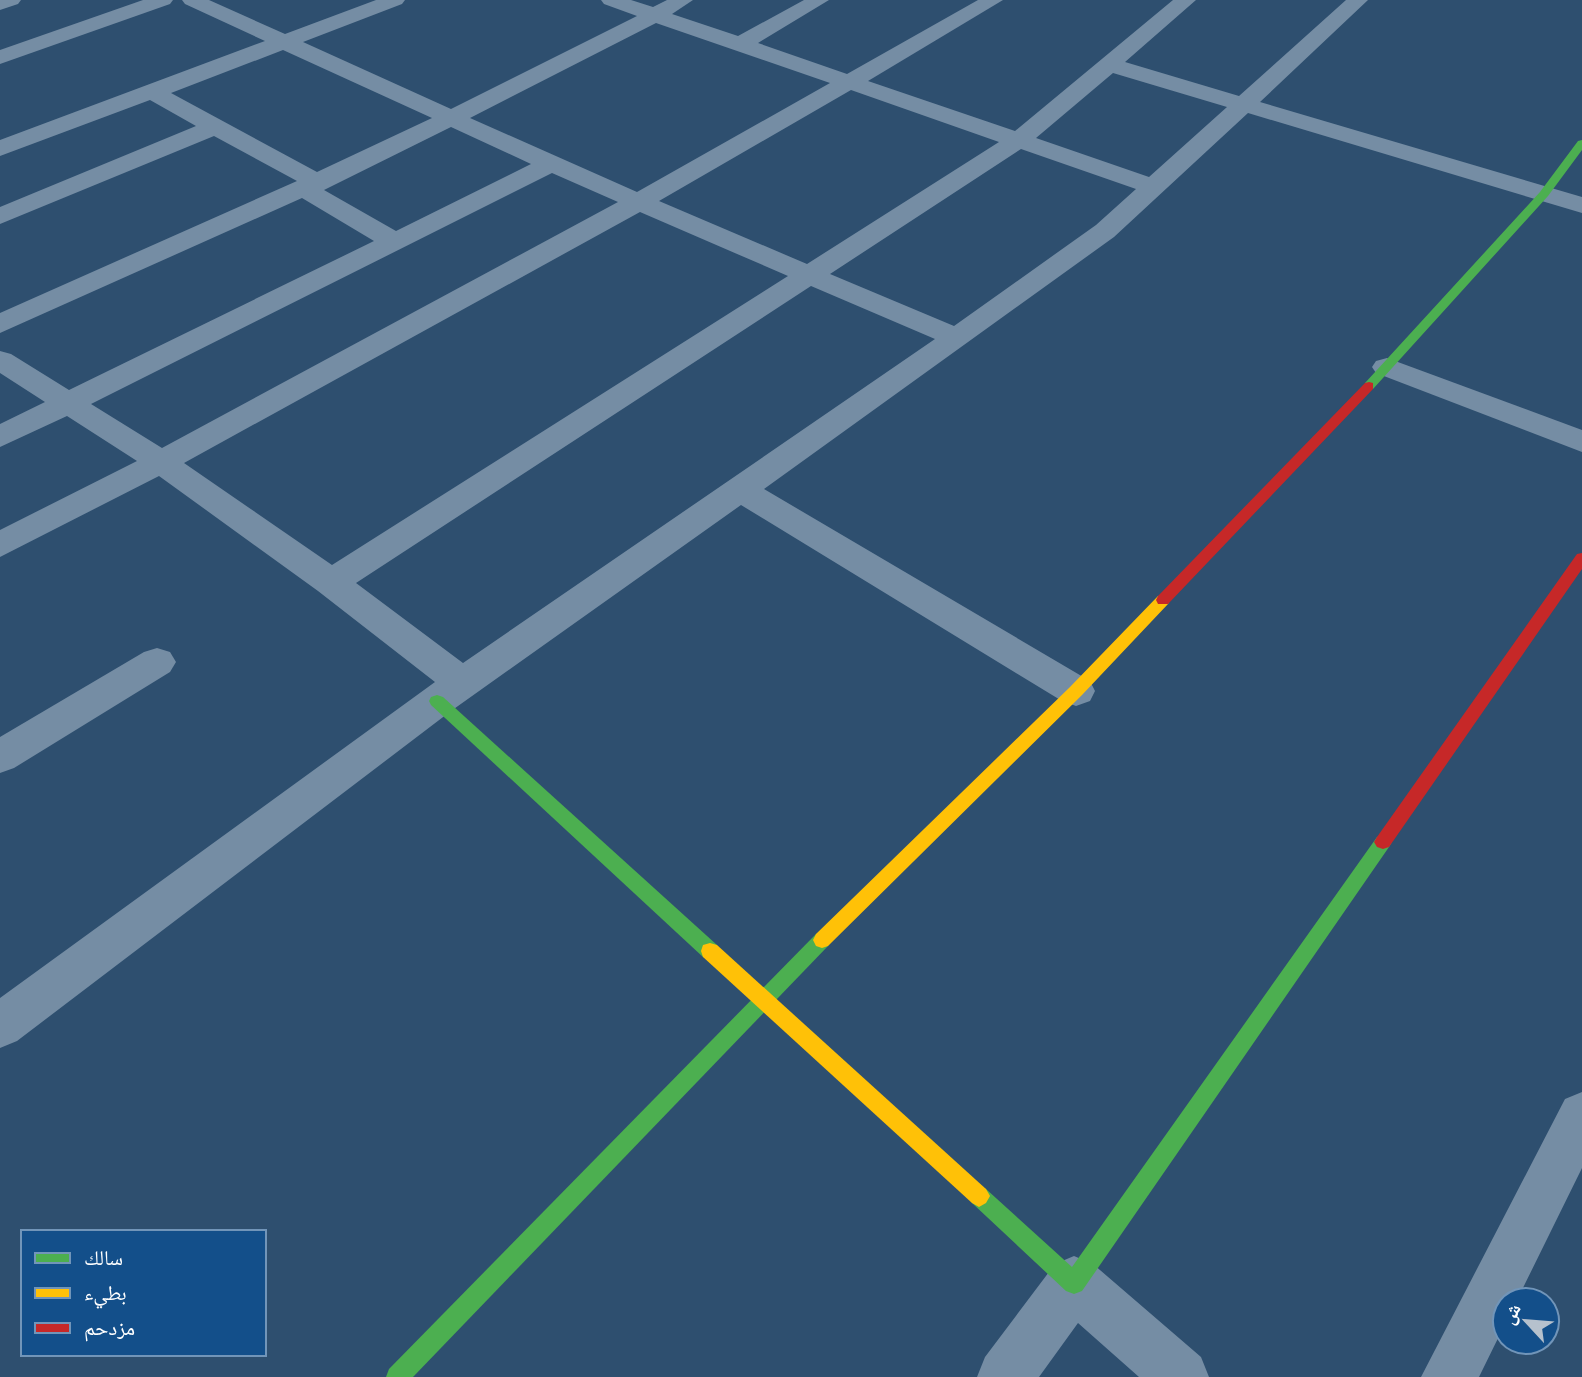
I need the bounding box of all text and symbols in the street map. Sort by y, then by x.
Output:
legend [21,1230,266,1356]
text: سالك [84,1244,123,1271]
text: بطيء [84,1279,127,1309]
north arrow [1491,1286,1561,1356]
text: ش [1496,1299,1526,1328]
text: مزدحم [84,1314,135,1342]

